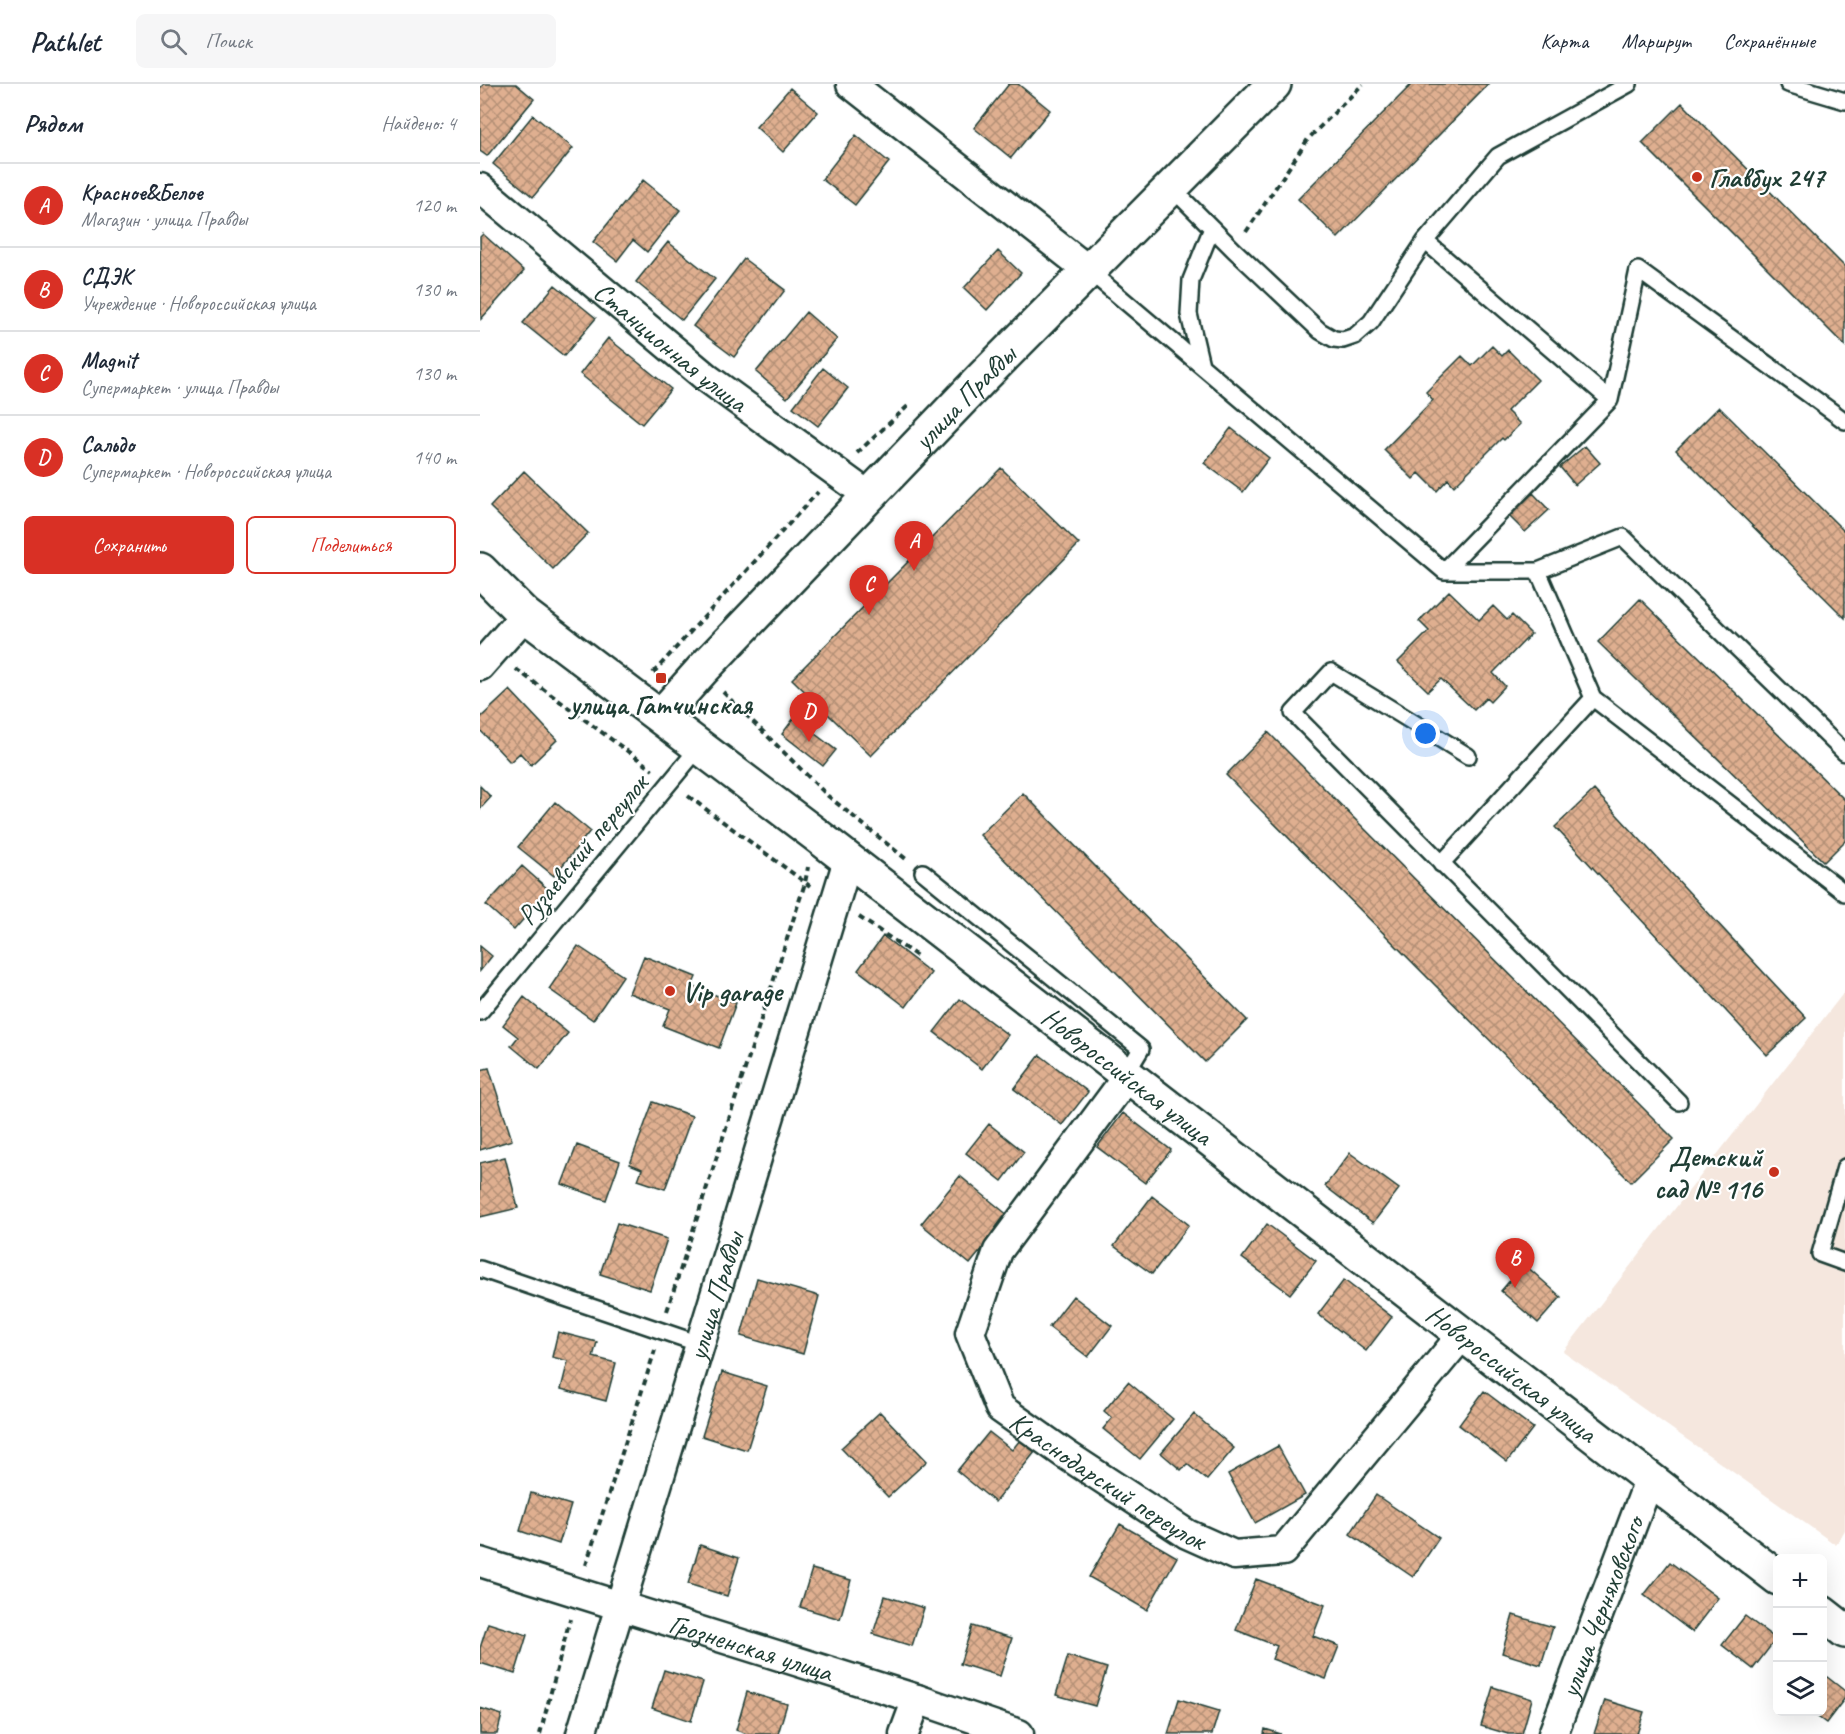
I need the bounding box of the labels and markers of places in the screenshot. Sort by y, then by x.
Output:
place label: Главбух 247 [1709,160,1827,196]
marker: Главбух 247 [1690,170,1704,184]
pin: A [894,522,934,571]
pin: C [850,566,888,615]
marker: улица Гатчинская [654,671,668,685]
place label: улица Гатчинская [567,687,754,722]
pin: D [790,692,828,742]
place label: Vip garage [682,974,784,1009]
marker: Vip garage [663,984,677,998]
place label: Детский сад № 116 [1654,1139,1764,1206]
marker: Детский сад № 116 [1767,1165,1781,1179]
pin: B [1496,1238,1534,1288]

